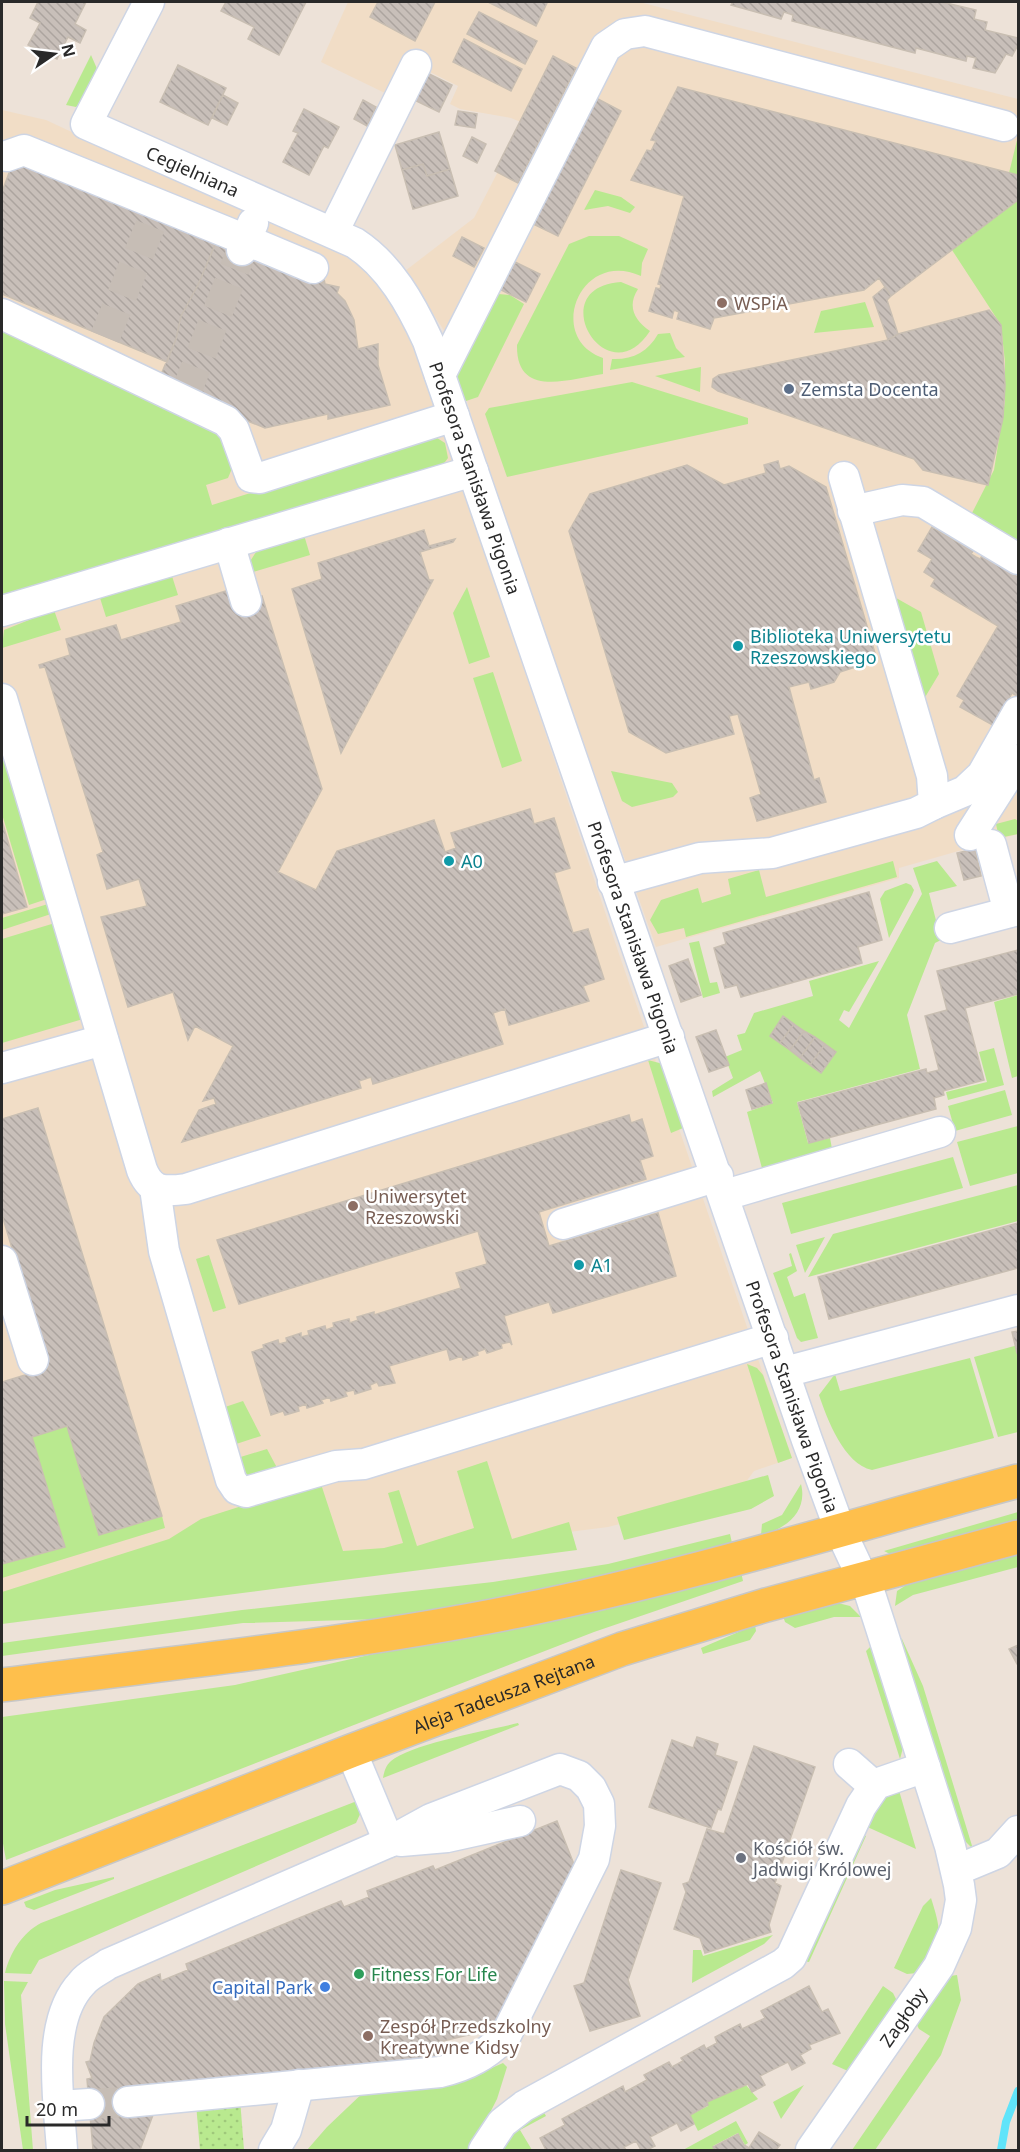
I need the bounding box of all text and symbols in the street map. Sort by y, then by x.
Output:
north arrow [24,24,84,84]
text: N [56,41,81,59]
street label: Cegielniana [142,140,243,202]
place label: WSPiA [734,291,788,315]
marker: WSPiA [715,296,729,310]
street label: Profesora Stanisława Pigonia [424,358,526,597]
place label: Zemsta Docenta [801,377,939,401]
marker: Zemsta Docenta [782,382,796,396]
place label: Biblioteka Uniwersytetu Rzeszowskiego [750,624,951,669]
marker: Biblioteka Uniwersytetu Rzeszowskiego [731,639,745,653]
street label: Profesora Stanisława Pigonia [582,818,685,1057]
place label: A0 [461,849,483,873]
marker: A0 [442,854,456,868]
place label: Uniwersytet Rzeszowski [365,1184,467,1229]
marker: Uniwersytet Rzeszowski [346,1199,360,1213]
place label: A1 [591,1253,613,1277]
marker: A1 [572,1258,586,1272]
street label: Profesora Stanisława Pigonia [741,1277,845,1516]
street label: Aleja Tadeusza Rejtana [409,1648,598,1739]
place label: Kościół św. Jadwigi Królowej [751,1836,892,1881]
marker: Kościół św. Jadwigi Królowej [734,1851,748,1865]
place label: Fitness For Life [371,1962,497,1986]
marker: Fitness For Life [352,1967,366,1981]
place label: Capital Park [212,1975,313,1999]
marker: Capital Park [318,1980,332,1994]
street label: Zagłoby [874,1982,932,2051]
place label: Zespół Przedszkolny Kreatywne Kidsy [380,2014,552,2059]
marker: Zespół Przedszkolny Kreatywne Kidsy [361,2029,375,2043]
scale bar [27,2089,110,2127]
text: 20 m [36,2097,78,2121]

